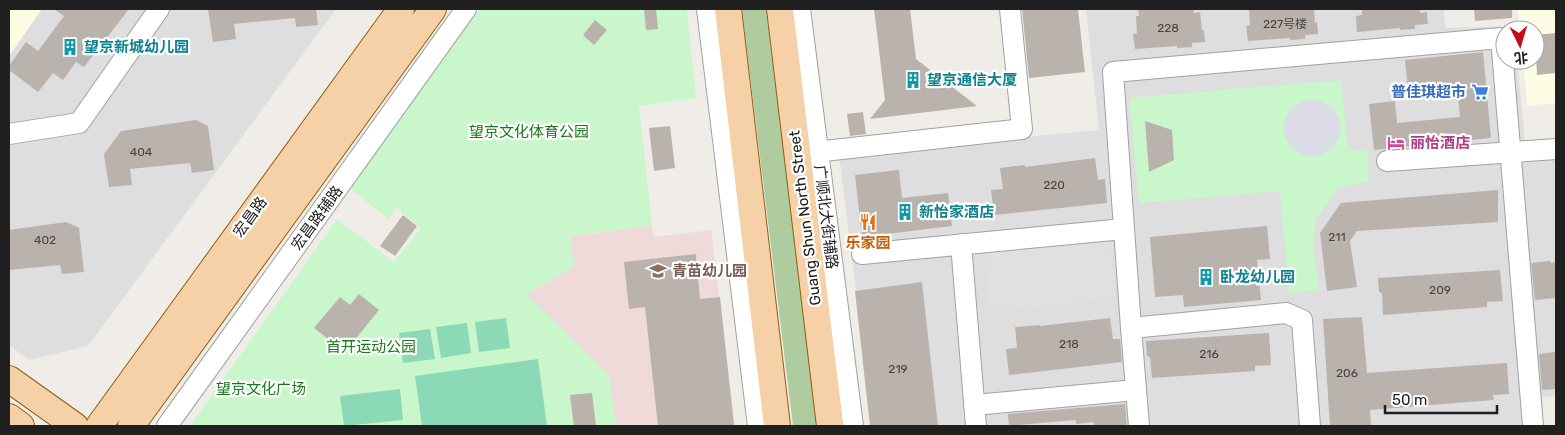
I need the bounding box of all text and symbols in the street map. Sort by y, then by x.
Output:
house number: 227号楼 [1263,17,1307,31]
north arrow [1495,20,1545,70]
house number: 228 [1157,21,1179,35]
building icon: 望京新城幼儿园 [60,37,80,57]
place label: 望京新城幼儿园 [84,38,189,56]
text: 北 [1513,48,1529,67]
building icon: 望京通信大厦 [903,70,923,90]
place label: 望京通信大厦 [927,71,1017,89]
supermarket icon: 普佳琪超市 [1470,82,1490,102]
place label: 普佳琪超市 [1391,83,1466,101]
park label: 望京文化体育公园 [469,123,589,141]
street label: Guang Shun North Street [785,129,825,307]
hotel icon: 丽怡酒店 [1386,133,1406,153]
place label: 丽怡酒店 [1410,134,1470,152]
house number: 404 [130,145,153,159]
street label: 广顺北大街辅路 [811,164,841,270]
house number: 220 [1043,178,1065,192]
street label: 宏昌路辅路 [288,182,346,254]
street label: 宏昌路 [229,194,271,240]
building icon: 新怡家酒店 [895,202,915,222]
place label: 新怡家酒店 [919,203,994,221]
restaurant icon: 乐家园 [858,212,878,232]
house number: 211 [1328,230,1346,244]
house number: 402 [34,233,56,247]
place label: 乐家园 [845,234,891,252]
school or university icon: 青苗幼儿园 [648,261,668,281]
place label: 青苗幼儿园 [672,262,747,280]
building icon: 卧龙幼儿园 [1196,267,1216,287]
place label: 卧龙幼儿园 [1220,268,1295,286]
house number: 209 [1429,283,1451,297]
house number: 218 [1059,337,1079,351]
park label: 首开运动公园 [326,338,416,356]
house number: 216 [1199,347,1219,361]
house number: 219 [888,362,908,376]
house number: 206 [1336,366,1358,380]
park label: 望京文化广场 [216,380,306,398]
scale bar [1385,382,1498,414]
text: 50 m [1392,391,1427,409]

